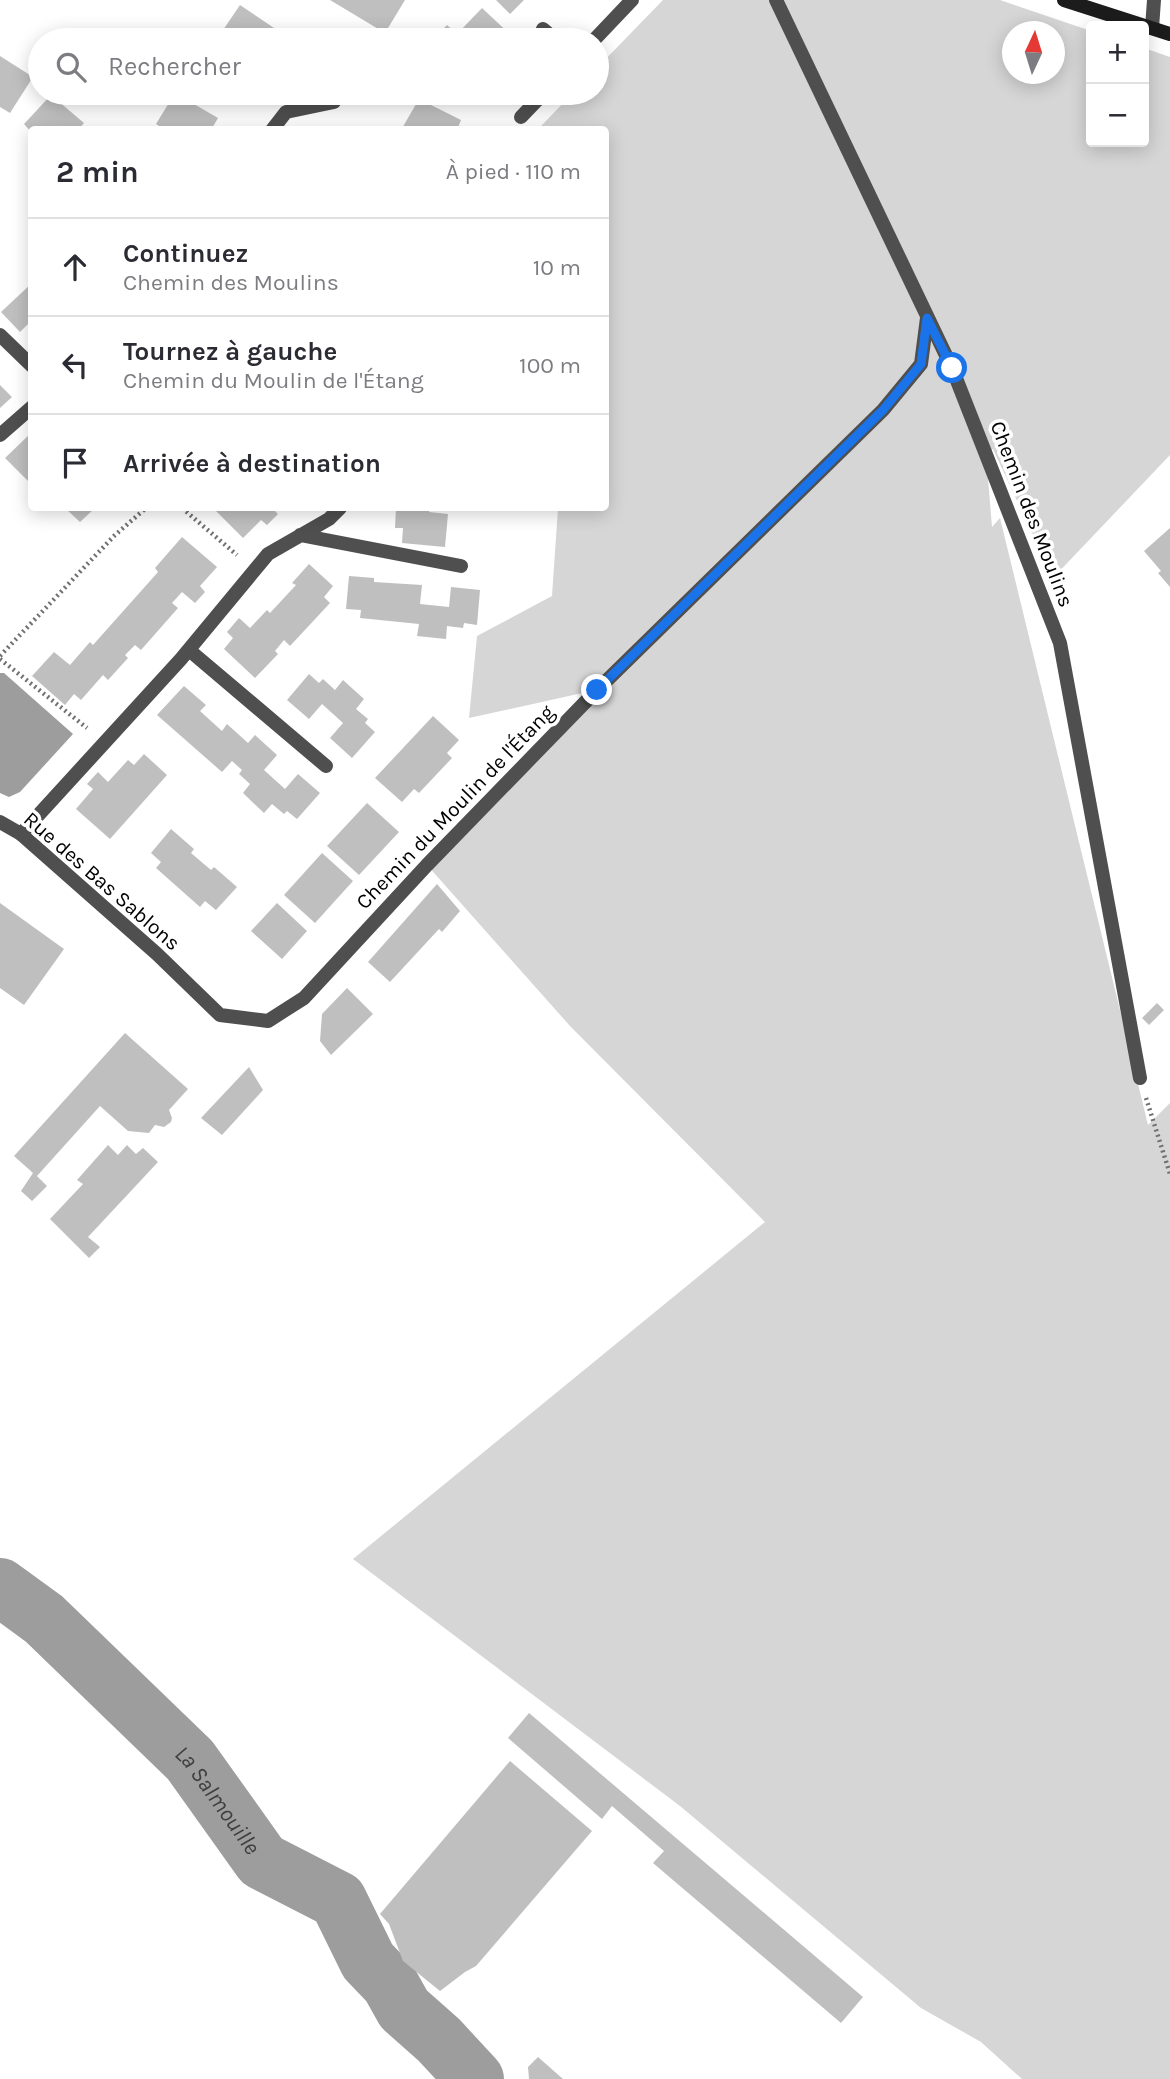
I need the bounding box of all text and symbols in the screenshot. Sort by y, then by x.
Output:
north arrow [1002,21,1065,84]
map controls [1086,21,1149,147]
button: + [1086,21,1149,84]
search box [28,28,609,105]
icon: search [52,48,90,86]
text: Rechercher [108,51,241,82]
button: − [1086,84,1149,147]
text: 2 min [56,154,139,190]
text: À pied · 110 m [446,158,581,185]
text: Continuez [123,238,248,269]
icon: ahead [56,248,94,286]
text: 10 m [533,254,581,281]
text: Chemin des Moulins [123,269,339,296]
text: Tournez à gauche [123,336,337,367]
icon: left [56,346,94,384]
text: 100 m [519,352,581,379]
route start [936,352,967,383]
text: Chemin du Moulin de l'Étang [123,367,424,394]
street label: Chemin des Moulins [986,418,1078,610]
icon: arrive [56,444,94,482]
text: Arrivée à destination [123,448,381,479]
route end [581,674,612,705]
street label: Chemin du Moulin de l'Étang [351,700,559,914]
street label: Rue des Bas Sablons [19,807,185,955]
water label: La Salmouille [169,1740,266,1860]

